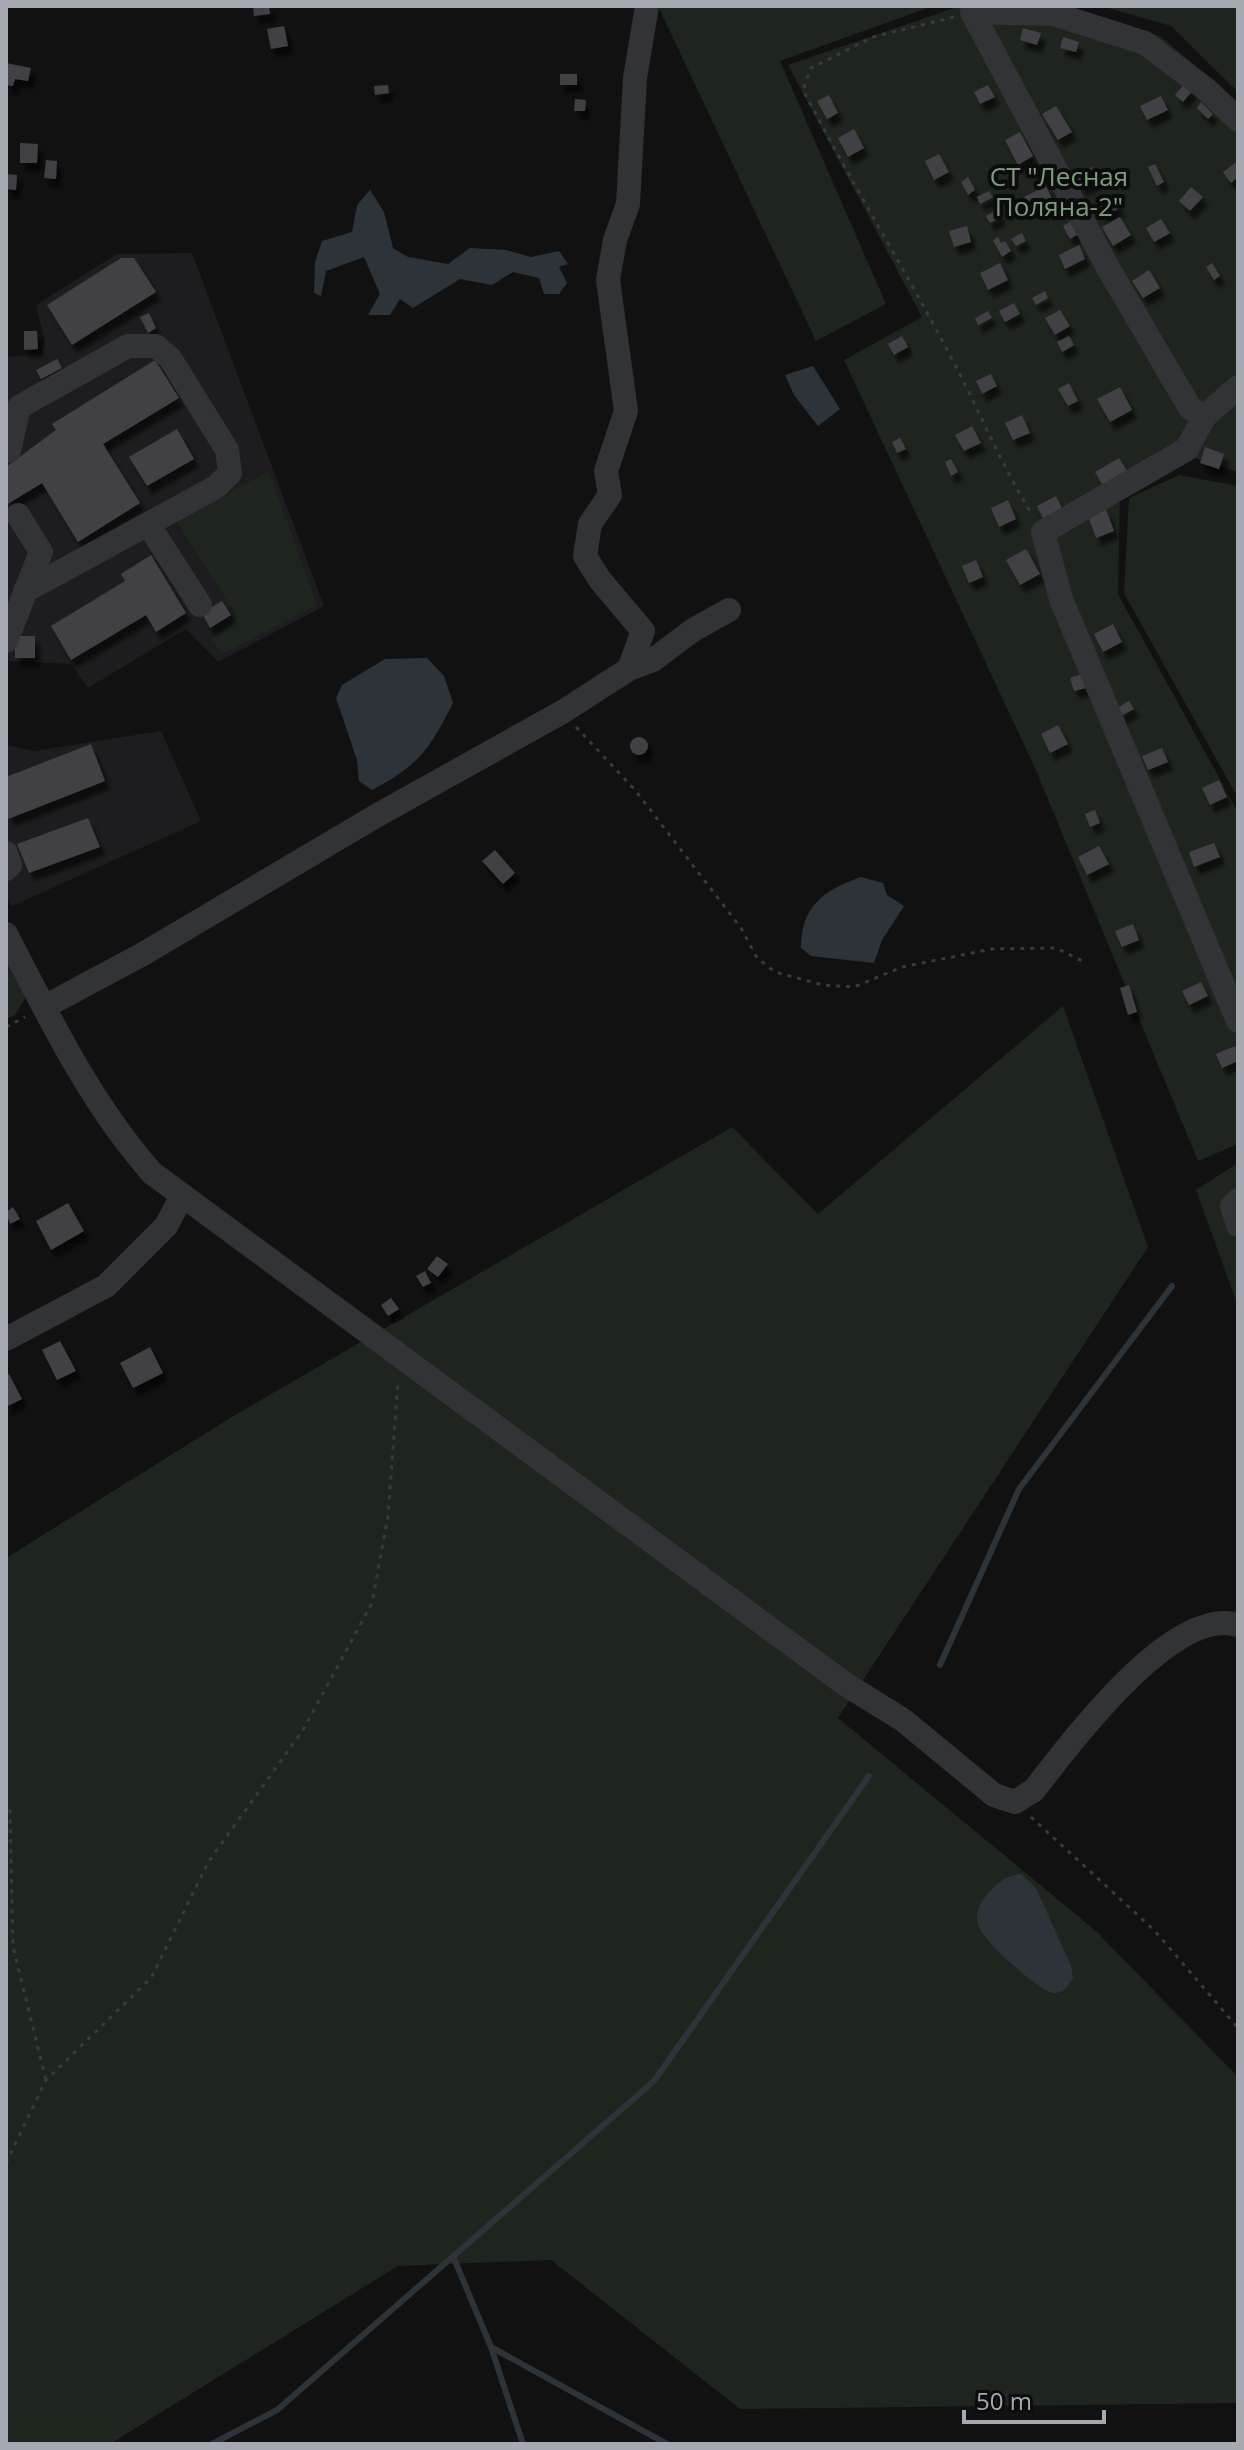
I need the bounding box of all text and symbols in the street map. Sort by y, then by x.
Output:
park label: СТ "Лесная Поляна-2" [990,158,1128,224]
scale bar [964,2374,1104,2424]
text: 50 m [976,2384,1032,2417]

